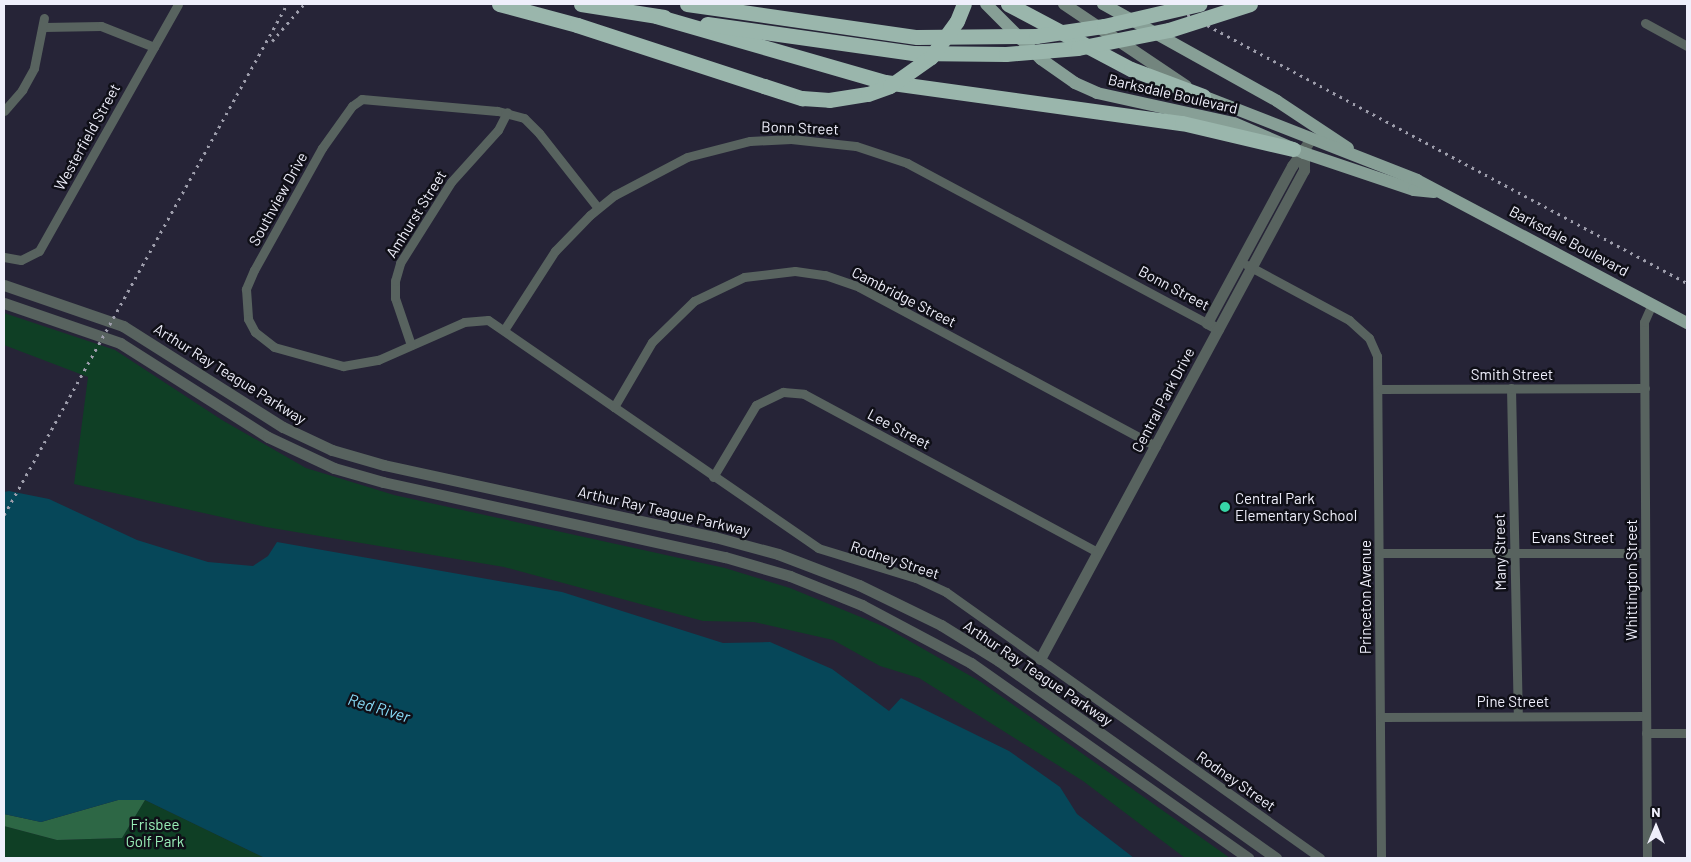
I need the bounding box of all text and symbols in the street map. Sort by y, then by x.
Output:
street label: Barksdale Boulevard [1106,70,1240,118]
street label: Westerfield Street [50,81,124,193]
street label: Bonn Street [761,118,839,138]
street label: Southview Drive [245,149,311,249]
street label: Amhurst Street [382,167,450,261]
street label: Barksdale Boulevard [1506,202,1632,280]
street label: Bonn Street [1135,262,1213,314]
street label: Cambridge Street [849,263,959,331]
street label: Arthur Ray Teague Parkway [151,320,309,428]
street label: Central Park Drive [1128,345,1198,455]
street label: Smith Street [1471,366,1553,384]
street label: Lee Street [865,405,933,453]
street label: Arthur Ray Teague Parkway [576,482,752,540]
place label: Central Park Elementary School [1235,489,1357,524]
marker: Central Park Elementary School [1219,501,1231,513]
street label: Many Street [1490,513,1510,591]
street label: Whittington Street [1623,519,1641,641]
street label: Evans Street [1532,529,1614,547]
street label: Rodney Street [848,537,942,583]
street label: Princeton Avenue [1357,540,1375,654]
street label: Arthur Ray Teague Parkway [960,616,1116,730]
water label: Red River [346,689,412,727]
street label: Pine Street [1477,693,1549,711]
street label: Rodney Street [1193,747,1279,815]
north arrow [1631,802,1681,852]
text: N [1651,803,1661,820]
park label: Frisbee Golf Park [126,815,184,850]

